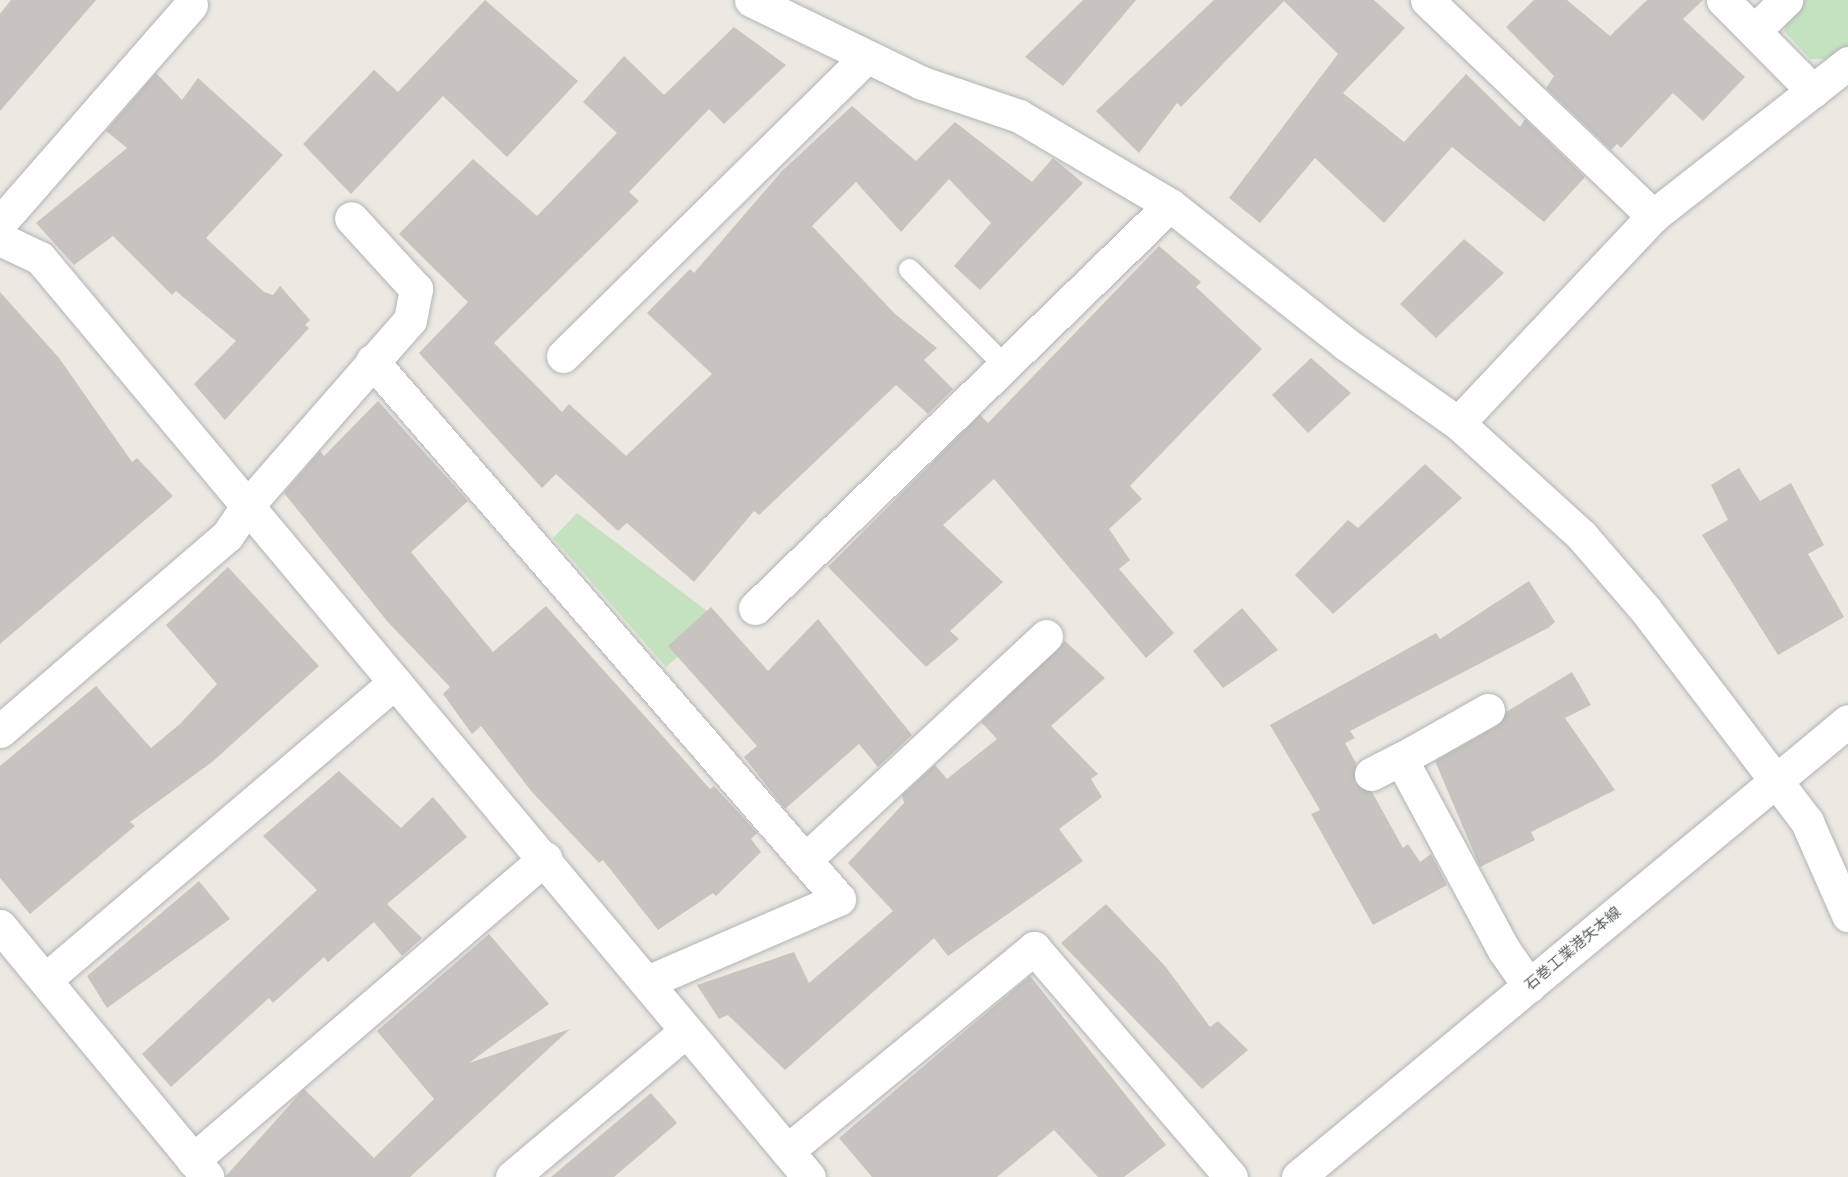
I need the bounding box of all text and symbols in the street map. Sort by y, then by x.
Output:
street label: 石巻工業港矢本線 [1521,904,1625,994]

